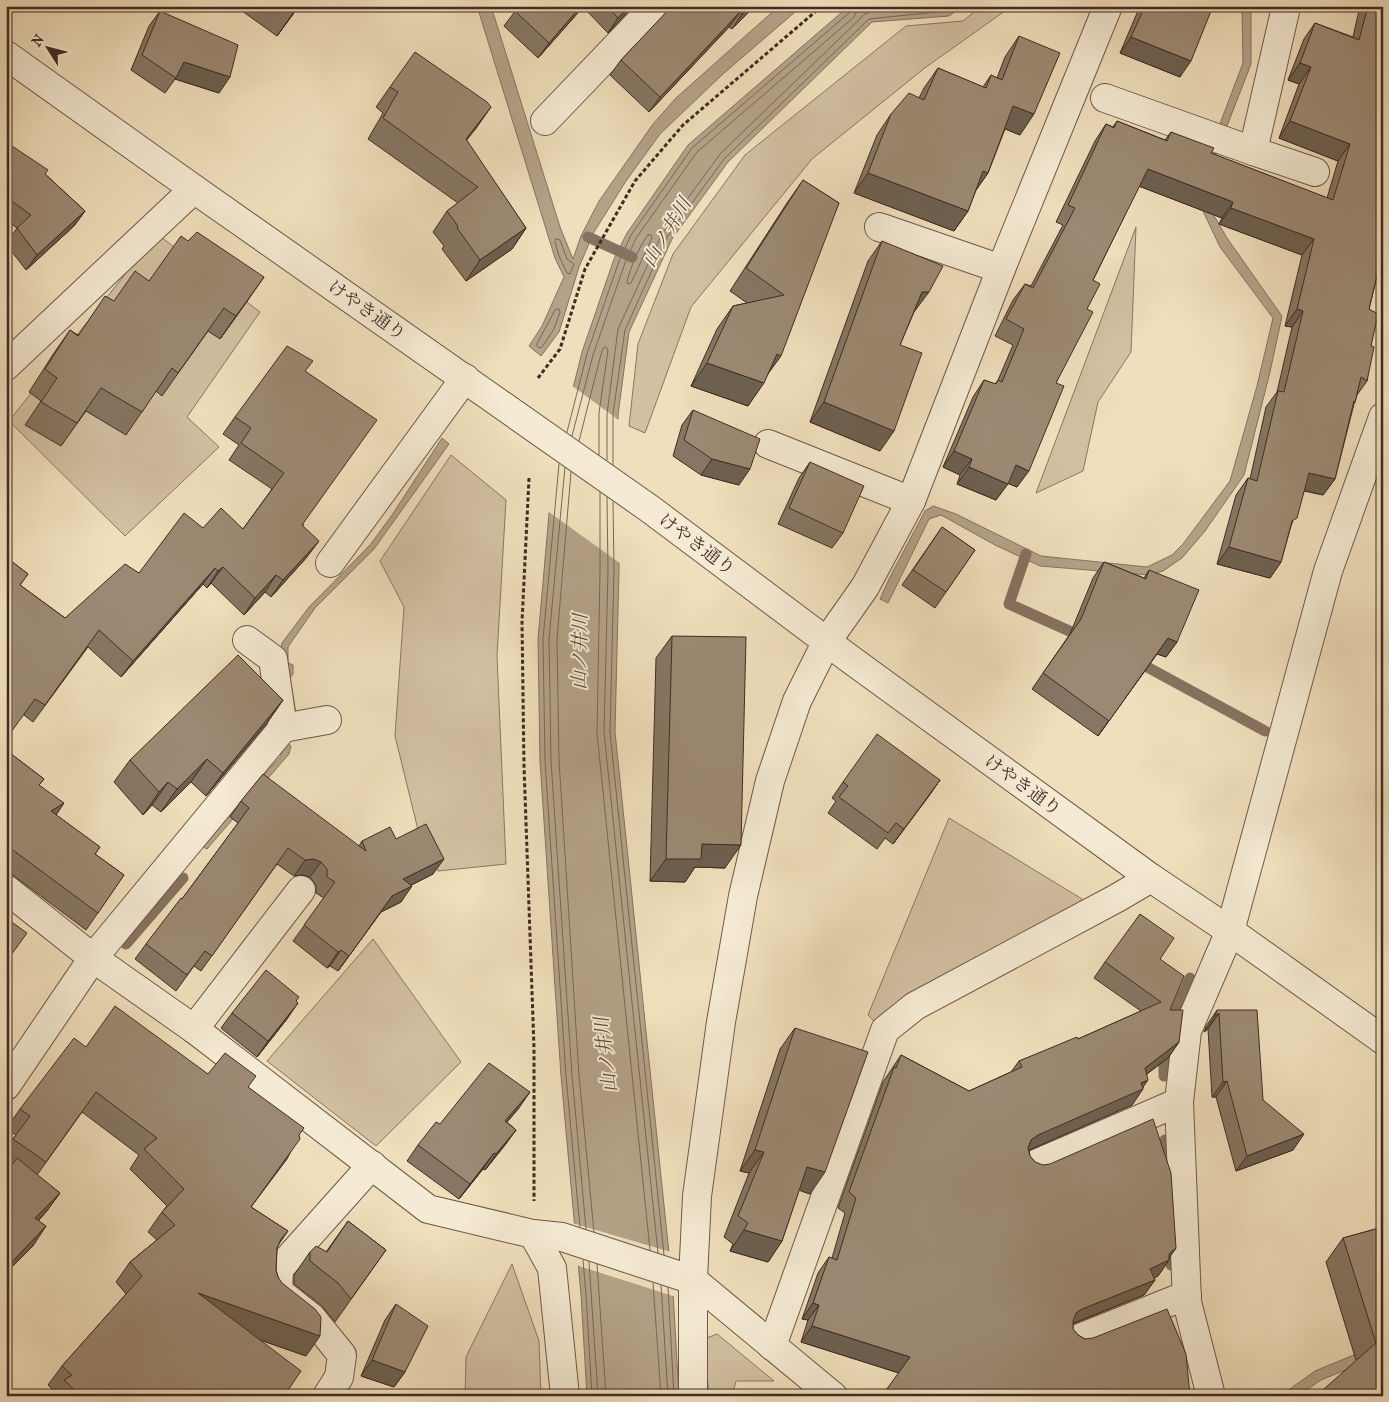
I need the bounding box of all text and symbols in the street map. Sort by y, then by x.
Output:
north arrow [22,22,72,72]
text: N [28,31,48,50]
water label: 山ノ井川 [638,193,697,271]
street label: けやき通り [324,276,410,345]
street label: けやき通り [654,509,739,580]
water label: 山ノ井川 [568,612,592,690]
street label: けやき通り [980,750,1065,820]
water label: 山ノ井川 [590,1014,622,1094]

